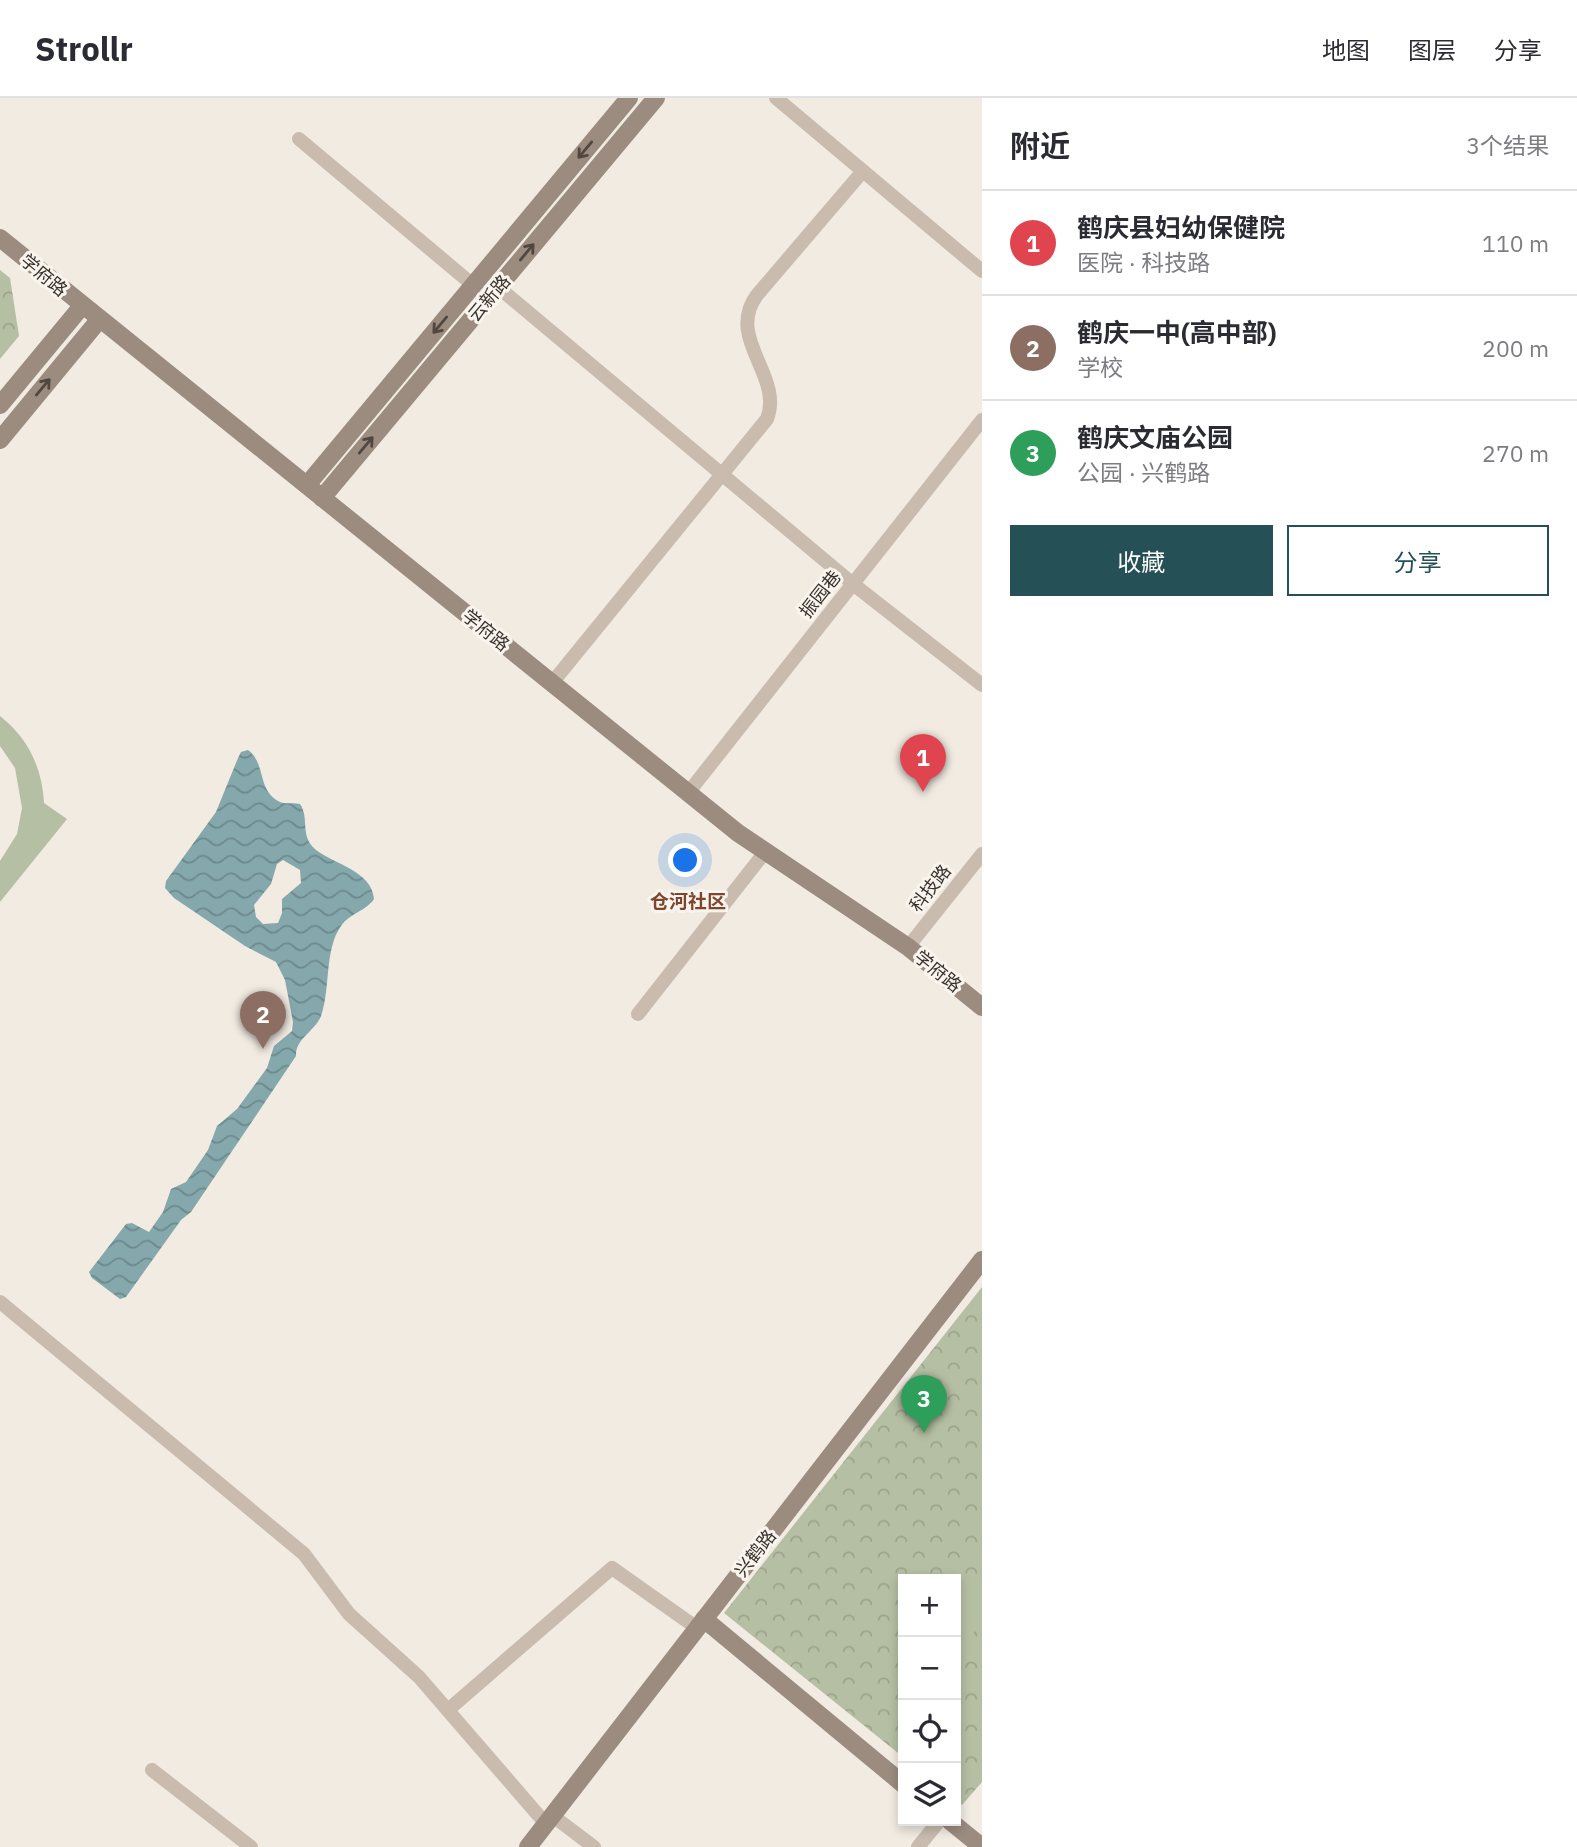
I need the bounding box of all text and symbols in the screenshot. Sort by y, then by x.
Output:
text: Strollr [35,27,133,70]
text: 地图 [1322,34,1370,66]
text: 图层 [1408,34,1456,66]
text: 分享 [1494,34,1542,66]
text: 附近 [1010,126,1070,165]
text: 3个结果 [1466,130,1549,160]
one-way arrow [577,141,593,159]
text: 鹤庆县妇幼保健院 [1077,210,1285,244]
text: 1 [1026,228,1040,258]
text: 110 m [1482,228,1549,258]
one-way arrow [519,243,535,261]
text: 医院 · 科技路 [1077,247,1210,277]
street label: 学府路 [16,249,72,301]
street label: 云新路 [463,270,515,326]
text: 鹤庆一中(高中部) [1077,315,1277,349]
one-way arrow [432,316,448,334]
text: 2 [1026,333,1040,363]
text: 200 m [1482,333,1549,363]
text: 学校 [1077,352,1123,382]
one-way arrow [36,379,51,397]
text: 鹤庆文庙公园 [1077,420,1233,454]
one-way arrow [358,437,373,455]
text: 3 [1026,438,1040,468]
text: 270 m [1482,438,1549,468]
text: 公园 · 兴鹤路 [1077,457,1210,487]
button: 收藏 [1010,525,1273,596]
button: 分享 [1287,525,1549,596]
street label: 振园巷 [794,566,846,622]
street label: 学府路 [458,604,514,656]
pin: 1 [900,734,946,792]
your location [668,843,702,877]
street label: 科技路 [904,860,956,916]
district label: 仓河社区 [650,889,726,913]
street label: 学府路 [910,945,966,997]
pin: 2 [240,991,286,1049]
pin: 3 [901,1375,947,1433]
street label: 兴鹤路 [729,1525,781,1581]
map controls [898,1574,961,1826]
button: + [898,1574,961,1637]
button: − [898,1637,961,1700]
button: locate [898,1700,961,1763]
button: layers [898,1763,961,1826]

